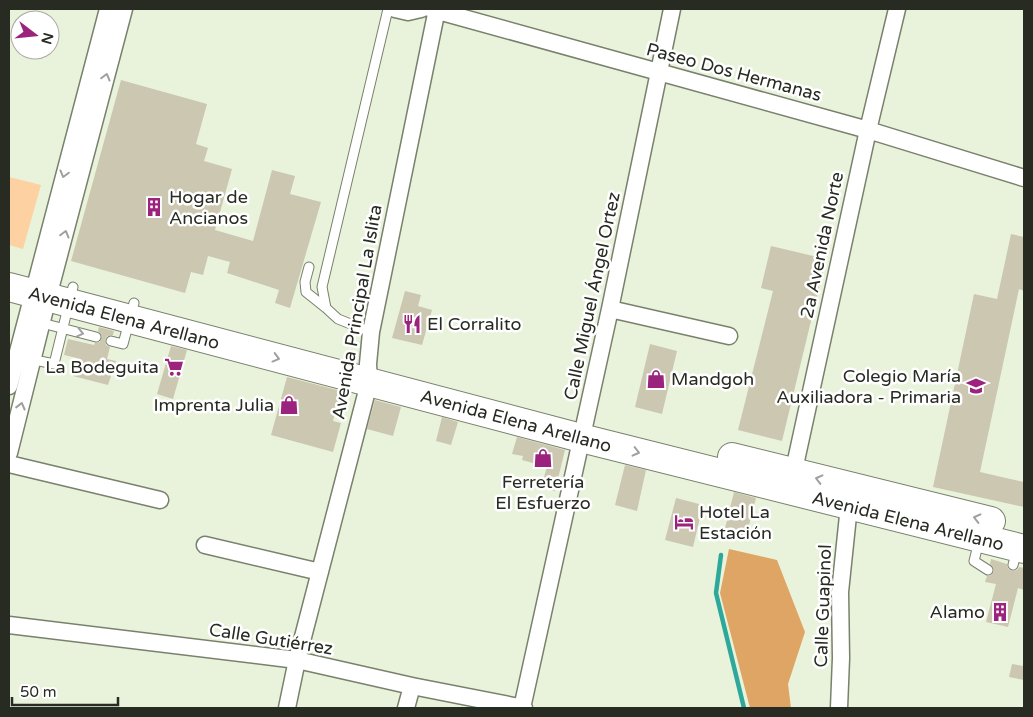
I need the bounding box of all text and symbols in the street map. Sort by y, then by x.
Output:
north arrow [10,10,60,60]
text: N [37,31,57,46]
street label: Paseo Dos Hermanas [644,38,824,106]
one-way arrow [100,72,111,81]
one-way arrow [59,170,70,179]
street label: 2a Avenida Norte [796,170,848,320]
place label: Hogar de Ancianos [169,186,248,229]
street label: Calle Miguel Ángel Ortez [559,190,625,402]
building icon: Hogar de Ancianos [143,196,165,218]
street label: Avenida Principal La Islita [327,203,387,421]
one-way arrow [59,229,70,238]
street label: Avenida Elena Arellano [26,282,222,354]
restaurant icon: El Corralito [401,313,423,335]
place label: El Corralito [427,313,521,335]
one-way arrow [75,327,84,338]
one-way arrow [271,352,280,363]
place label: La Bodeguita [45,356,159,378]
supermarket icon: La Bodeguita [163,356,185,378]
place label: Colegio María Auxiliadora - Primaria [776,365,961,408]
shop icon: Mandgoh [645,368,667,390]
place label: Mandgoh [671,368,754,390]
school or university icon: Colegio María Auxiliadora - Primaria [965,375,987,397]
street label: Avenida Elena Arellano [418,385,614,457]
place label: Imprenta Julia [154,394,274,416]
shop icon: Imprenta Julia [278,394,300,416]
one-way arrow [15,401,26,410]
shop icon: Ferretería El Esfuerzo [532,447,554,469]
one-way arrow [632,447,640,457]
place label: Ferretería El Esfuerzo [495,471,591,514]
one-way arrow [815,474,824,485]
street label: Avenida Elena Arellano [810,486,1006,556]
place label: Hotel La Estación [699,501,772,544]
hotel icon: Hotel La Estación [673,511,695,533]
one-way arrow [972,513,981,524]
street label: Calle Guapinol [810,544,836,668]
place label: Alamo [930,601,985,623]
building icon: Alamo [989,601,1011,623]
street label: Calle Gutiérrez [207,618,335,660]
scale bar [12,674,119,706]
text: 50 m [20,683,57,701]

